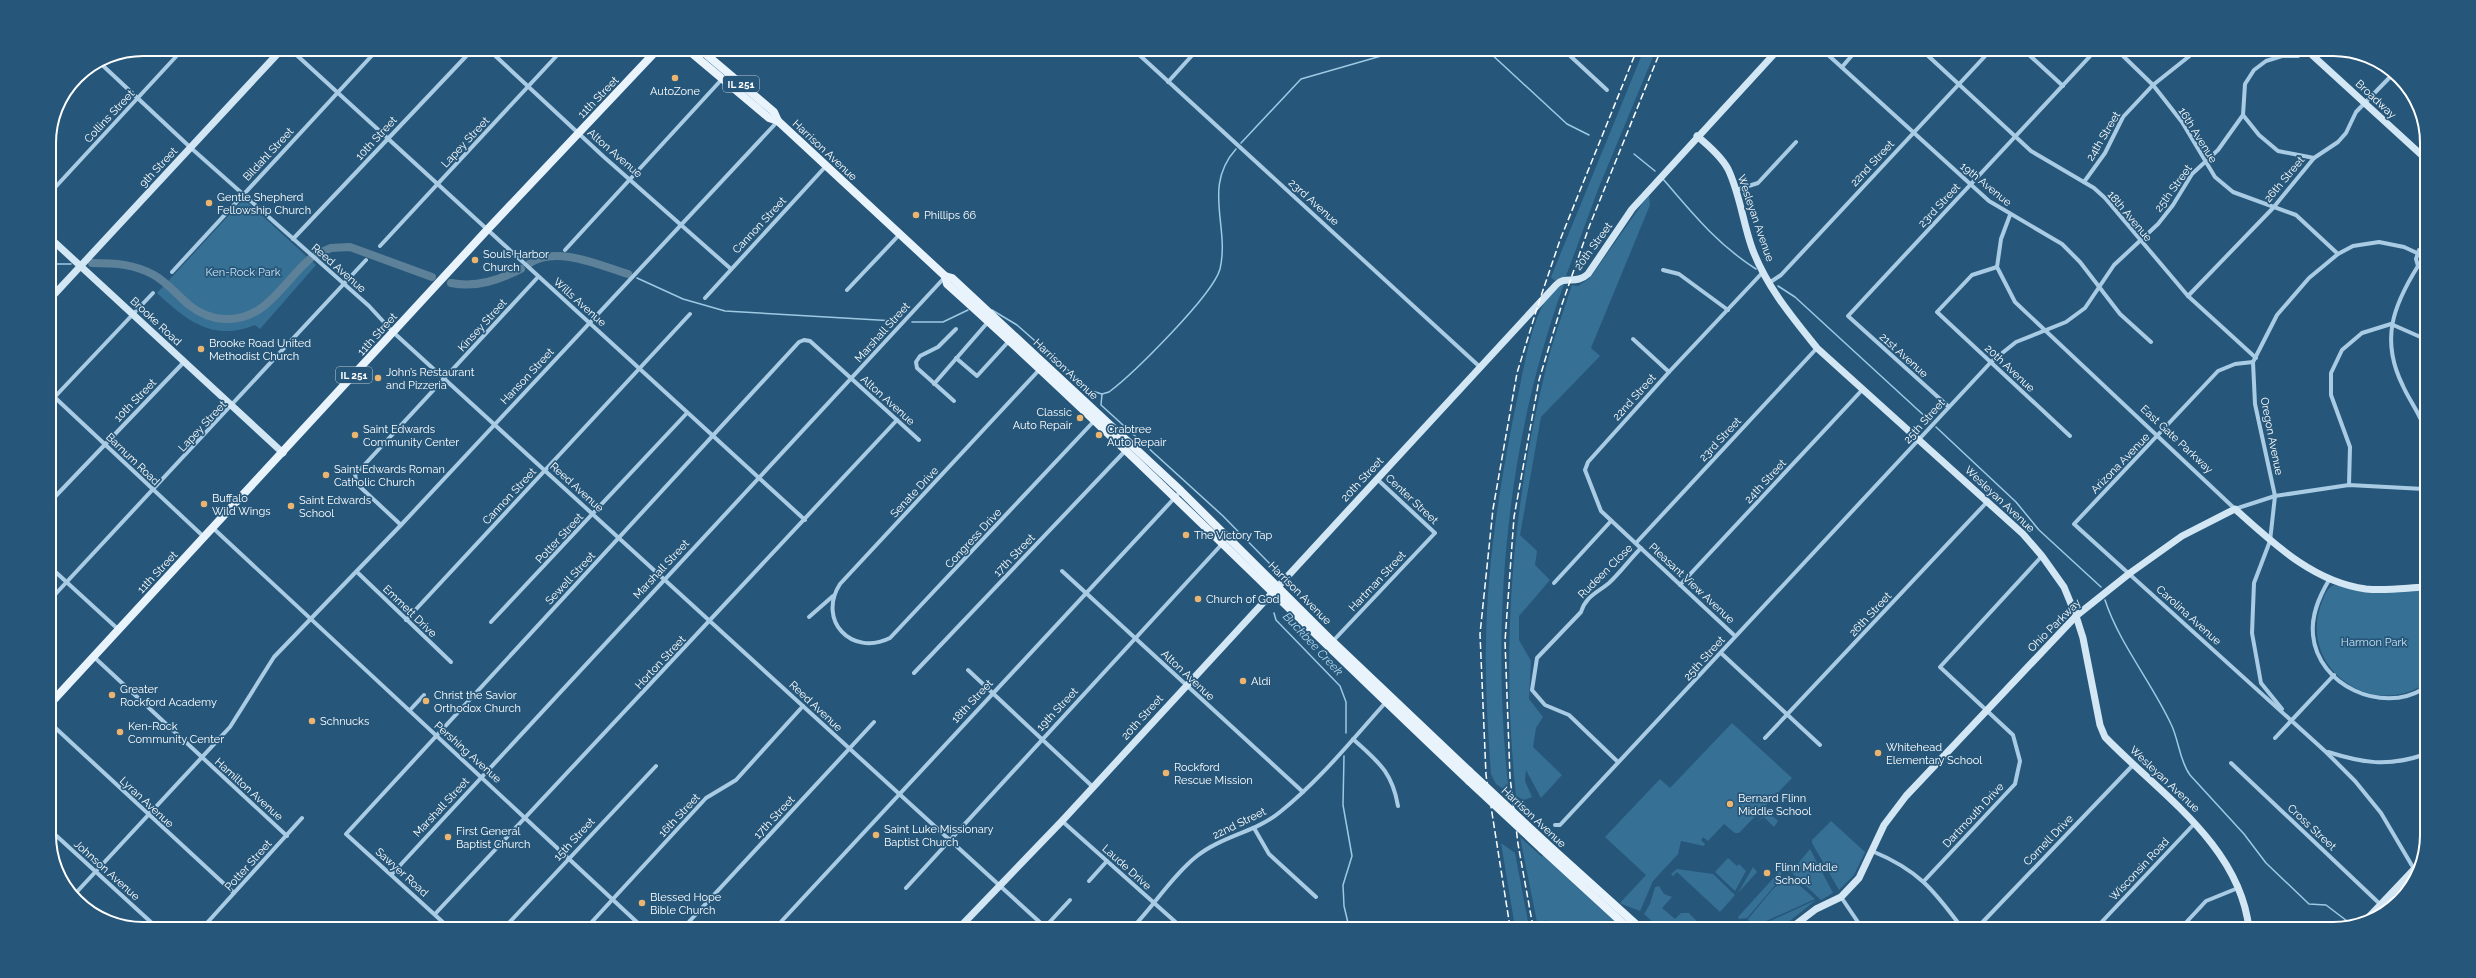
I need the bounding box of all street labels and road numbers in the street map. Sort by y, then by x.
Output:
street label: 11th Street [575,74,622,121]
road number: IL 251 [723,76,759,92]
street label: Broadway [2353,77,2399,122]
street label: Collins Street [82,87,137,145]
street label: 16th Avenue [2175,105,2220,166]
street label: 24th Street [2084,109,2123,163]
street label: 10th Street [353,114,400,163]
street label: Lapey Street [439,114,492,170]
street label: Harrison Avenue [790,117,860,184]
street label: Bildahl Street [240,125,296,184]
street label: Alton Avenue [585,126,645,181]
street label: 22nd Street [1848,137,1897,189]
street label: 9th Street [137,144,180,190]
street label: 26th Street [2261,154,2307,205]
street label: 19th Avenue [1957,160,2014,209]
street label: 25th Street [2152,162,2195,214]
street label: Wesleyan Avenue [1735,173,1777,264]
street label: 23rd Avenue [1286,176,1342,229]
street label: 23rd Street [1916,180,1963,230]
street label: 18th Avenue [2105,188,2155,245]
street label: Cannon Street [730,194,789,256]
street label: 20th Street [1572,220,1615,273]
street label: Reed Avenue [309,241,369,296]
street label: Wills Avenue [551,275,609,330]
street label: Brooke Road [127,294,184,348]
street label: Kinsey Street [455,296,510,354]
street label: Marshall Street [852,299,913,365]
street label: 11th Street [355,310,400,358]
street label: 21st Avenue [1877,330,1931,381]
street label: Harrison Avenue [1031,336,1101,403]
street label: 20th Avenue [1982,342,2038,395]
street label: Hanson Street [498,345,557,407]
road number: IL 251 [336,367,372,383]
street label: 22nd Street [1610,371,1659,423]
street label: Alton Avenue [858,373,918,428]
street label: 10th Street [112,376,159,425]
street label: 25th Street [1901,396,1948,446]
street label: Oregon Avenue [2258,396,2286,477]
street label: Lapey Street [176,398,229,454]
street label: East Gate Parkway [2138,402,2216,476]
street label: 23rd Street [1697,414,1744,464]
street label: Arizona Avenue [2088,430,2153,496]
street label: Barnum Road [103,431,162,488]
street label: 20th Street [1339,454,1386,504]
street label: 24th Street [1742,457,1789,506]
street label: Reed Avenue [547,460,607,515]
street label: Senate Drive [888,464,942,520]
street label: Wesleyan Avenue [1962,464,2038,536]
street label: Cannon Street [480,465,539,527]
street label: Center Street [1383,472,1441,527]
street label: Congress Drive [942,505,1005,571]
street label: Potter Street [533,510,586,566]
street label: 17th Street [991,531,1038,579]
street label: Marshall Street [631,537,692,602]
street label: Pleasant View Avenue [1646,540,1737,627]
street label: Rudeen Close [1575,541,1636,601]
street label: 11th Street [135,548,180,596]
street label: Hartman Street [1346,548,1409,614]
street label: Sewell Street [543,549,598,607]
street label: Harrison Avenue [1266,559,1334,628]
street label: Emmett Drive [380,582,440,641]
street label: Carolina Avenue [2154,583,2224,648]
street label: 26th Street [1847,589,1894,639]
street label: Ohio Parkway [2025,596,2084,655]
street label: Horton Street [632,633,689,692]
street label: 25th Street [1681,633,1728,683]
street label: Alton Avenue [1158,647,1217,704]
street label: 18th Street [949,677,996,726]
street label: Reed Avenue [786,678,845,735]
street label: 19th Street [1034,685,1081,734]
street label: 20th Street [1119,692,1166,742]
street label: Pershing Avenue [432,719,504,786]
street label: Wesleyan Avenue [2127,744,2203,816]
street label: Hamilton Avenue [212,755,286,824]
street label: Lyran Avenue [117,774,177,831]
street label: Marshall Street [411,775,472,840]
street label: Dartmouth Drive [1940,780,2007,850]
street label: Harrison Avenue [1499,784,1569,851]
street label: 16th Street [656,791,703,840]
street label: 17th Street [751,793,798,841]
street label: Cross Street [2285,802,2339,853]
street label: 22nd Street [1210,805,1268,842]
street label: Cornell Drive [2021,812,2076,868]
street label: 15th Street [551,815,598,864]
street label: Wisconsin Road [2107,835,2172,904]
street label: Johnson Avenue [71,837,143,904]
street label: Potter Street [222,837,275,893]
street label: Laude Drive [1100,842,1154,893]
street label: Sawyer Road [373,845,431,900]

